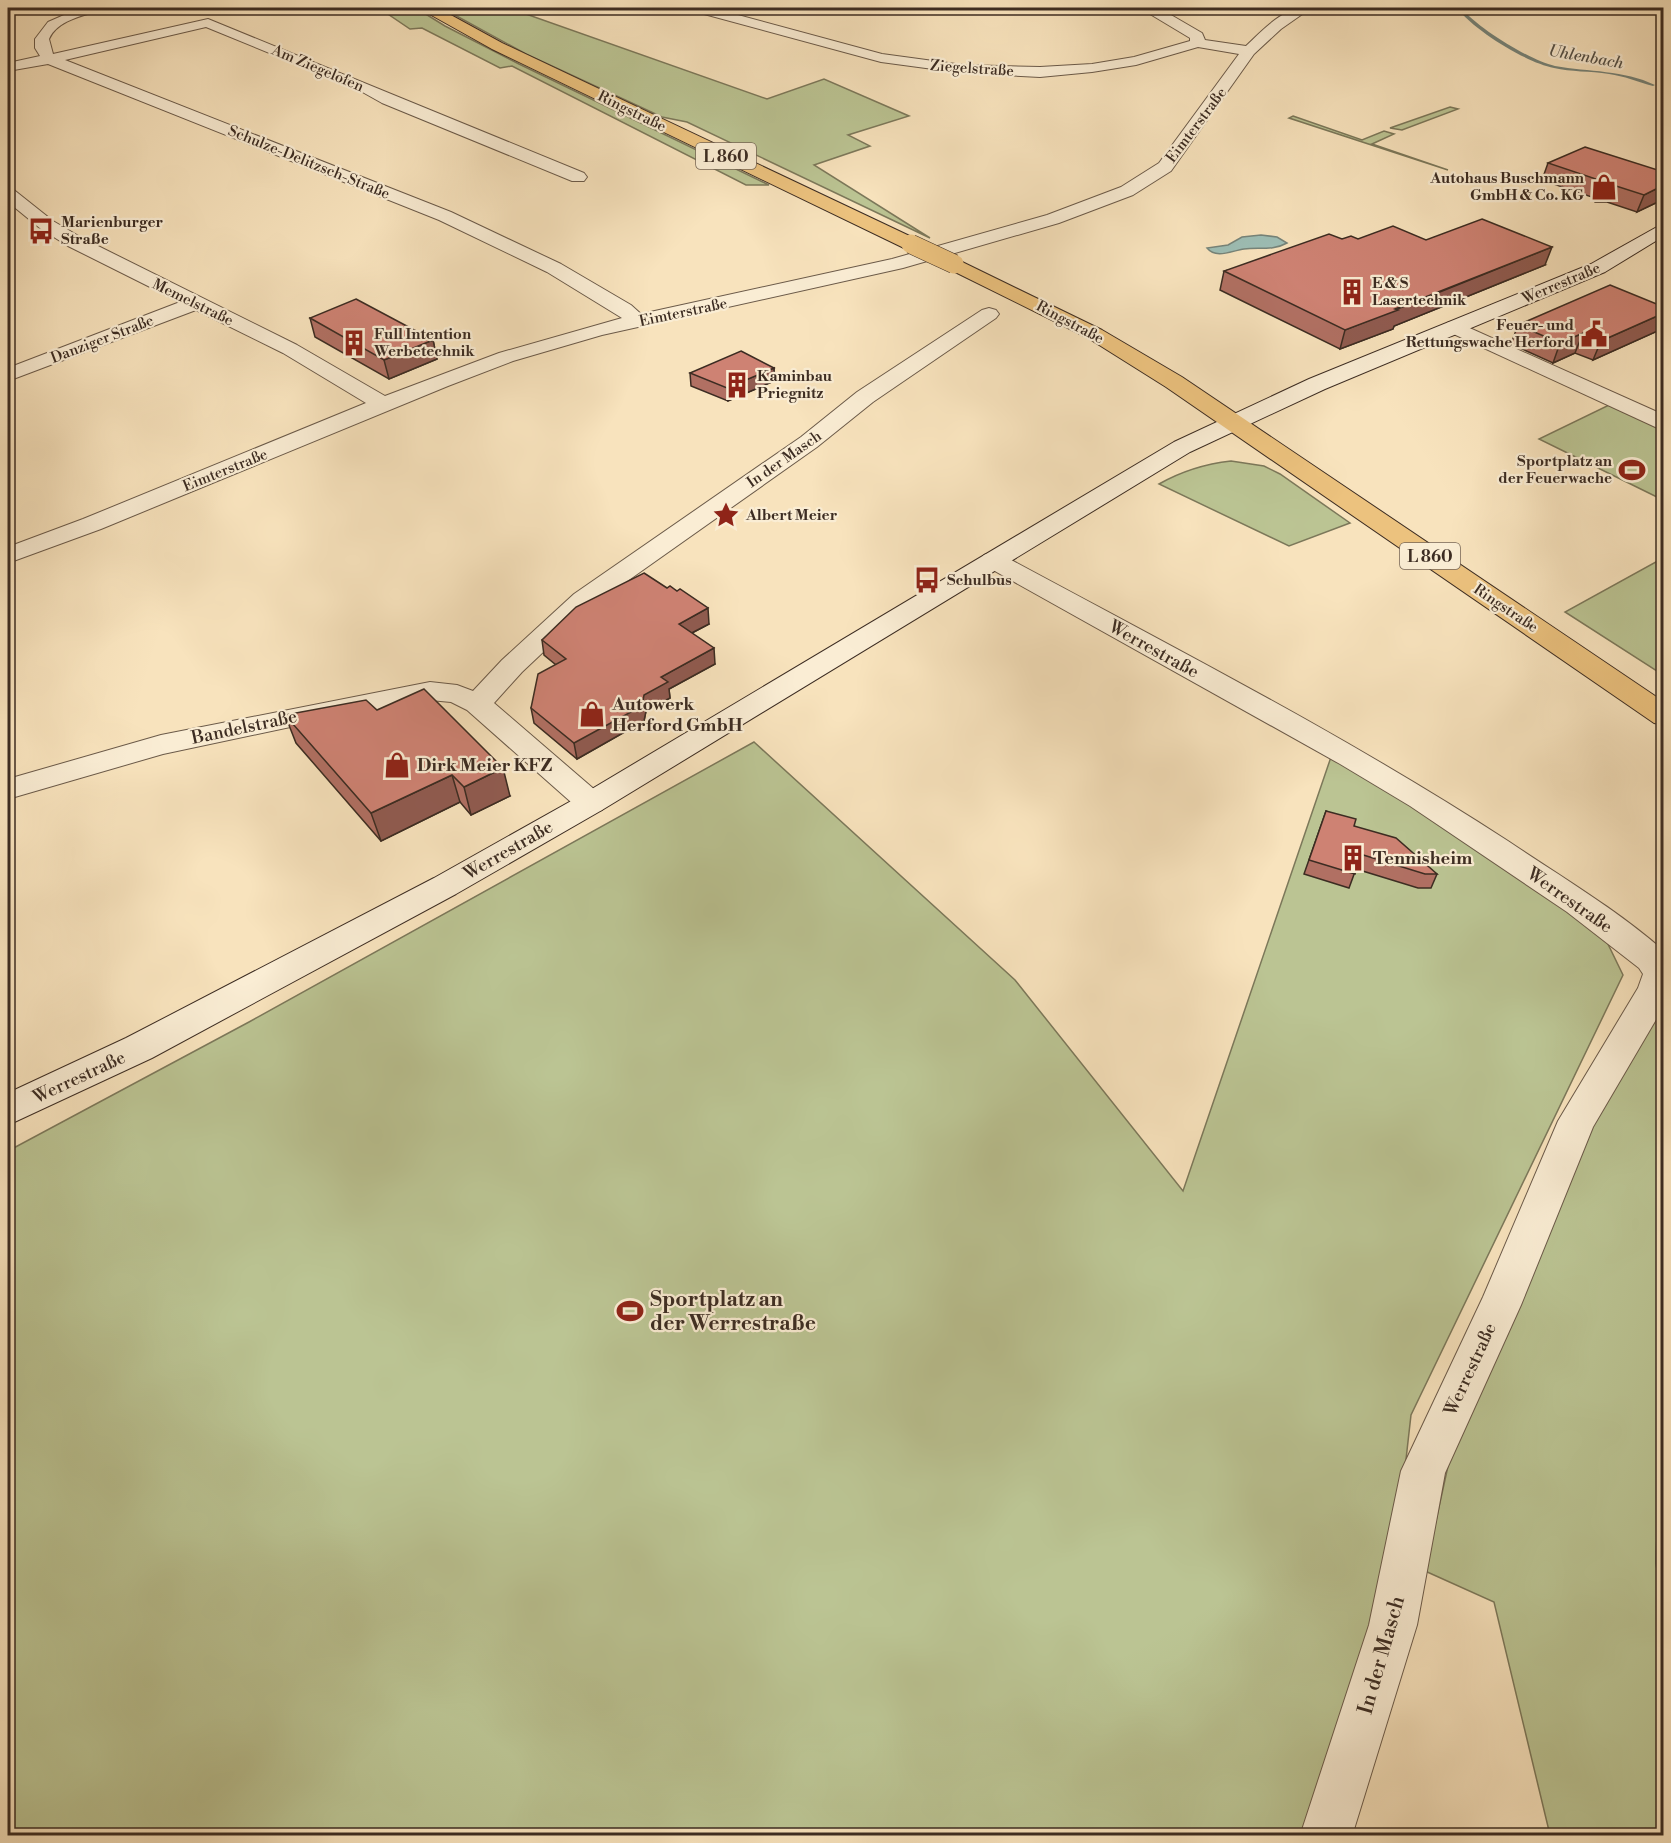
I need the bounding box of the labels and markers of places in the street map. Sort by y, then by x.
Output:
place label: Autohaus Buschmann GmbH & Co. KG [1429,169,1585,205]
shop icon: Autohaus Buschmann GmbH & Co. KG [1589,172,1619,202]
place label: Marienburger Straße [61,213,164,249]
bus stop icon: Marienburger Straße [26,216,56,246]
place label: E & S Lasertechnik [1372,274,1467,310]
building icon: E & S Lasertechnik [1337,277,1367,307]
place label: Feuer- und Rettungswache Herford [1406,316,1575,352]
public building icon: Feuer- und Rettungswache Herford [1579,319,1609,349]
place label: Full Intention Werbetechnik [373,325,475,361]
building icon: Full Intention Werbetechnik [339,328,369,358]
place label: Kaminbau Priegnitz [757,367,833,403]
building icon: Kaminbau Priegnitz [722,370,752,400]
place label: Sportplatz an der Feuerwache [1498,452,1613,488]
sports icon: Sportplatz an der Feuerwache [1617,455,1647,485]
place icon: Albert Meier [711,500,741,530]
place label: Albert Meier [745,506,838,525]
bus stop icon: Schulbus [912,565,942,595]
place label: Schulbus [947,571,1012,590]
place label: Autowerk Herford GmbH [611,693,743,737]
shop icon: Autowerk Herford GmbH [577,699,607,729]
shop icon: Dirk Meier KFZ [382,750,412,780]
place label: Dirk Meier KFZ [417,754,553,777]
building icon: Tennisheim [1338,843,1368,873]
place label: Tennisheim [1373,847,1473,870]
place label: Sportplatz an der Werrestraße [650,1287,816,1337]
sports icon: Sportplatz an der Werrestraße [615,1296,645,1326]

